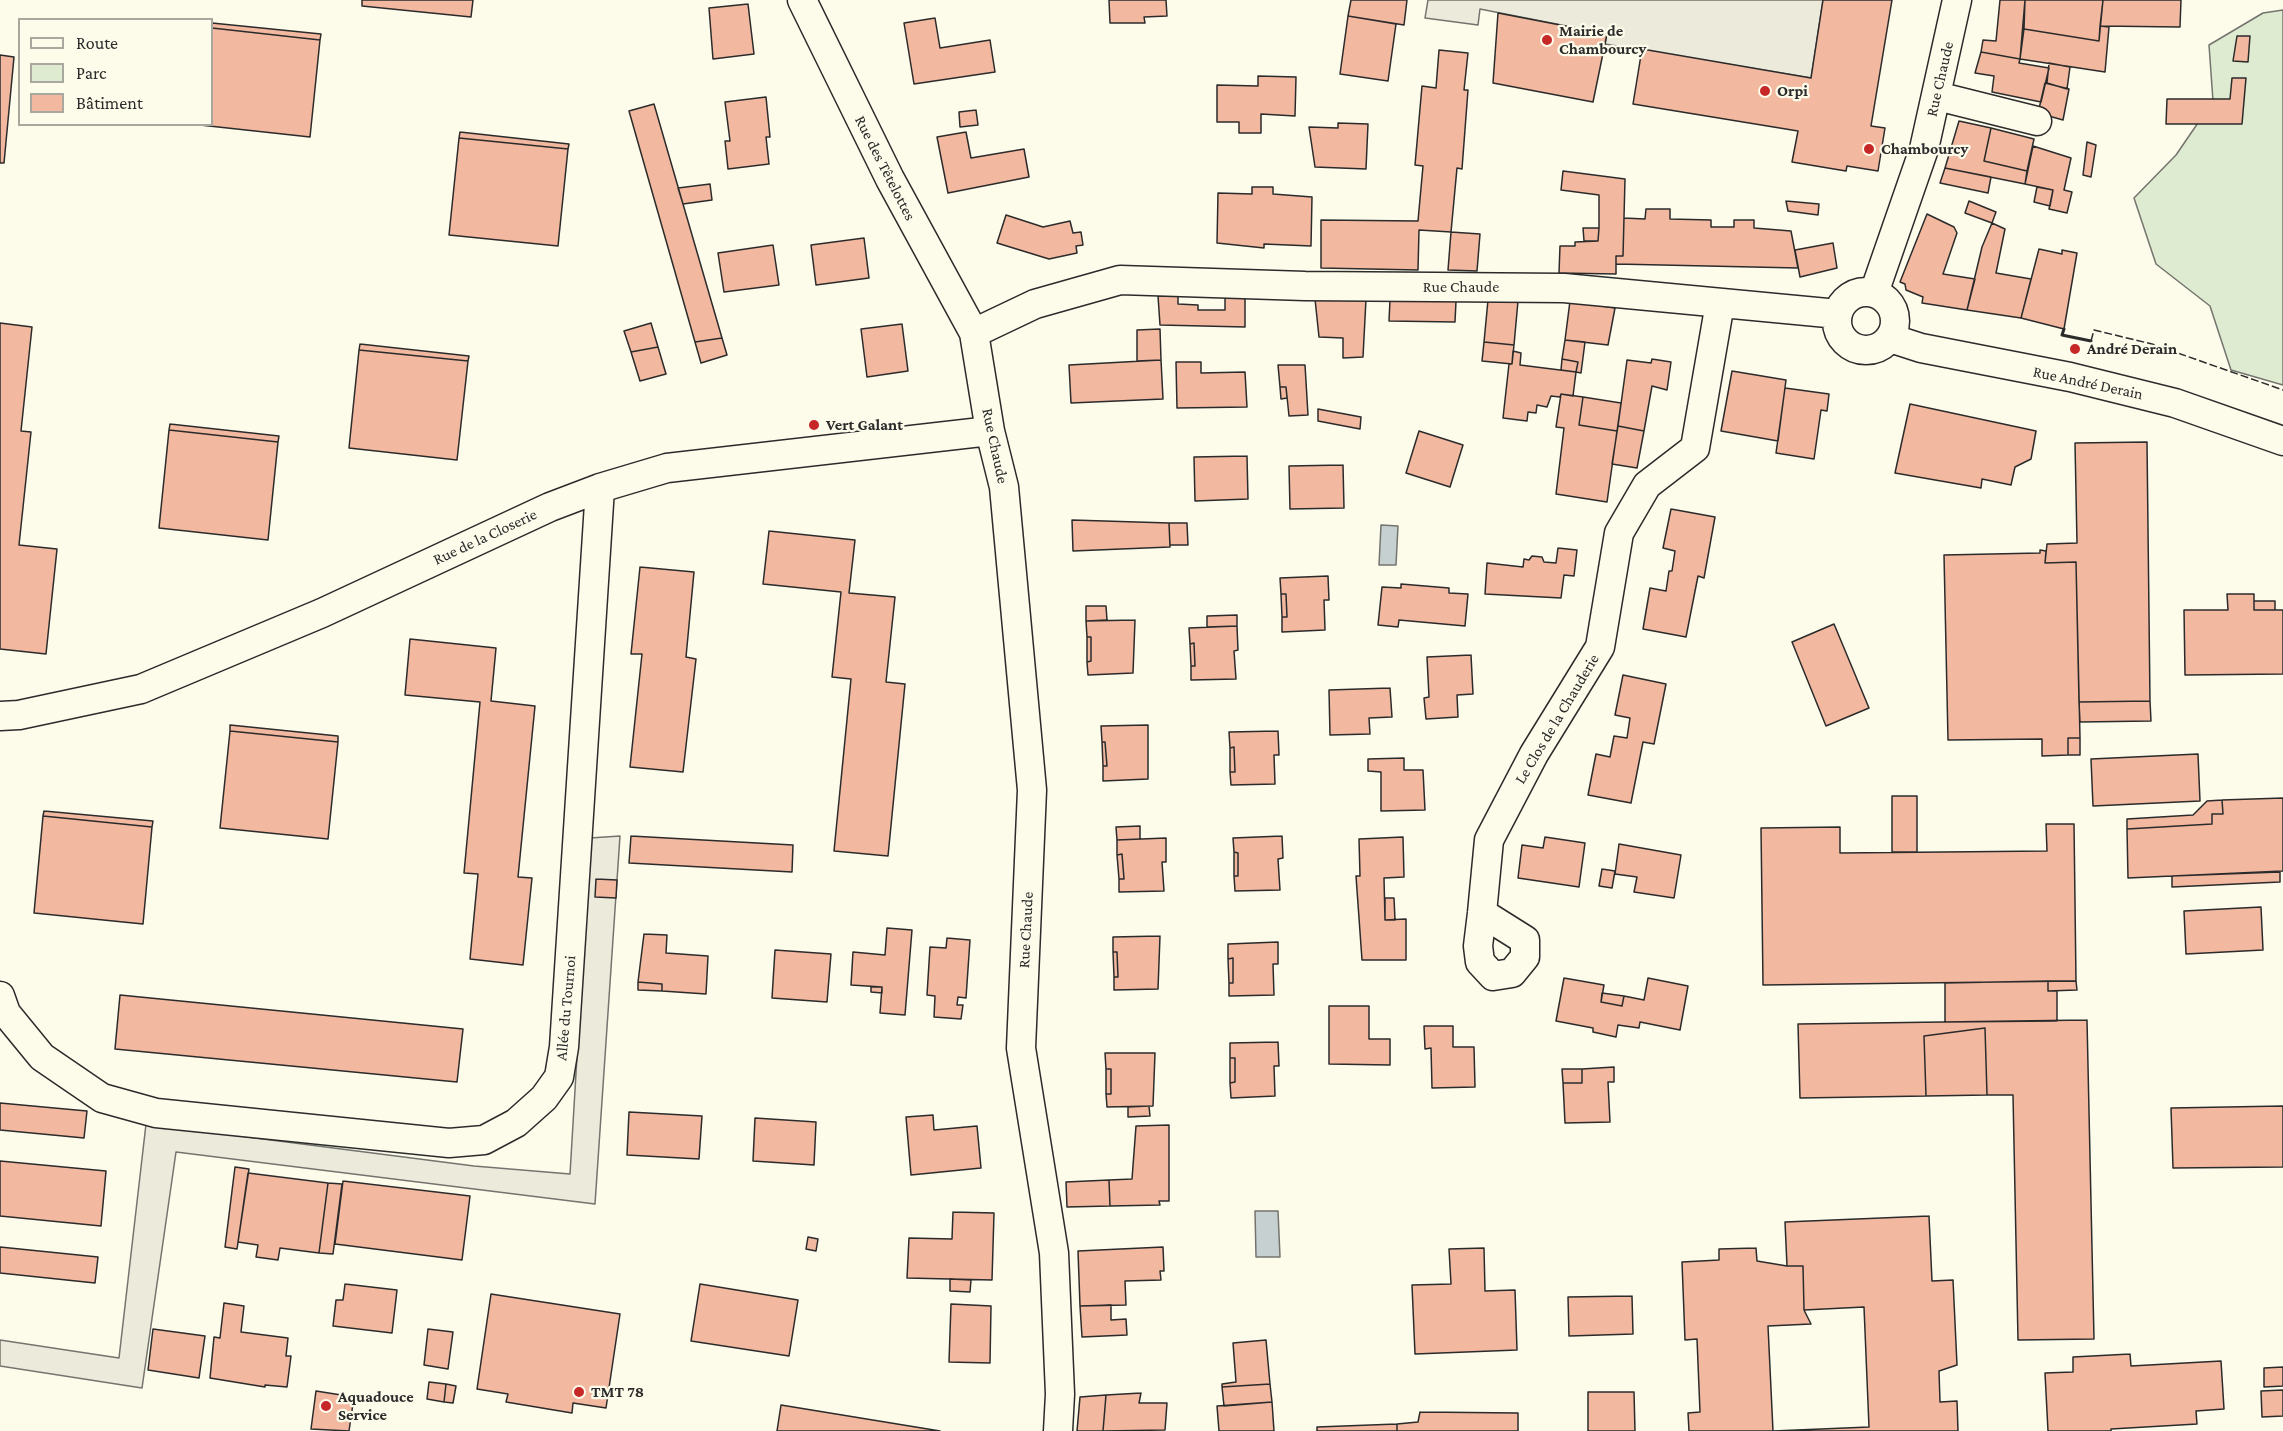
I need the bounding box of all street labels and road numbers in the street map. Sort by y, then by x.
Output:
street label: Rue Chaude [1922,40,1958,118]
street label: Rue des Têtelottes [850,112,920,224]
street label: Rue Chaude [1423,277,1499,297]
street label: Rue André Derain [2031,362,2145,404]
street label: Rue Chaude [978,407,1012,485]
street label: Rue de la Closerie [430,505,540,569]
street label: Le Clos de la Chauderie [1511,651,1603,787]
street label: Rue Chaude [1014,891,1038,969]
street label: Allée du Tournoi [552,955,580,1061]

